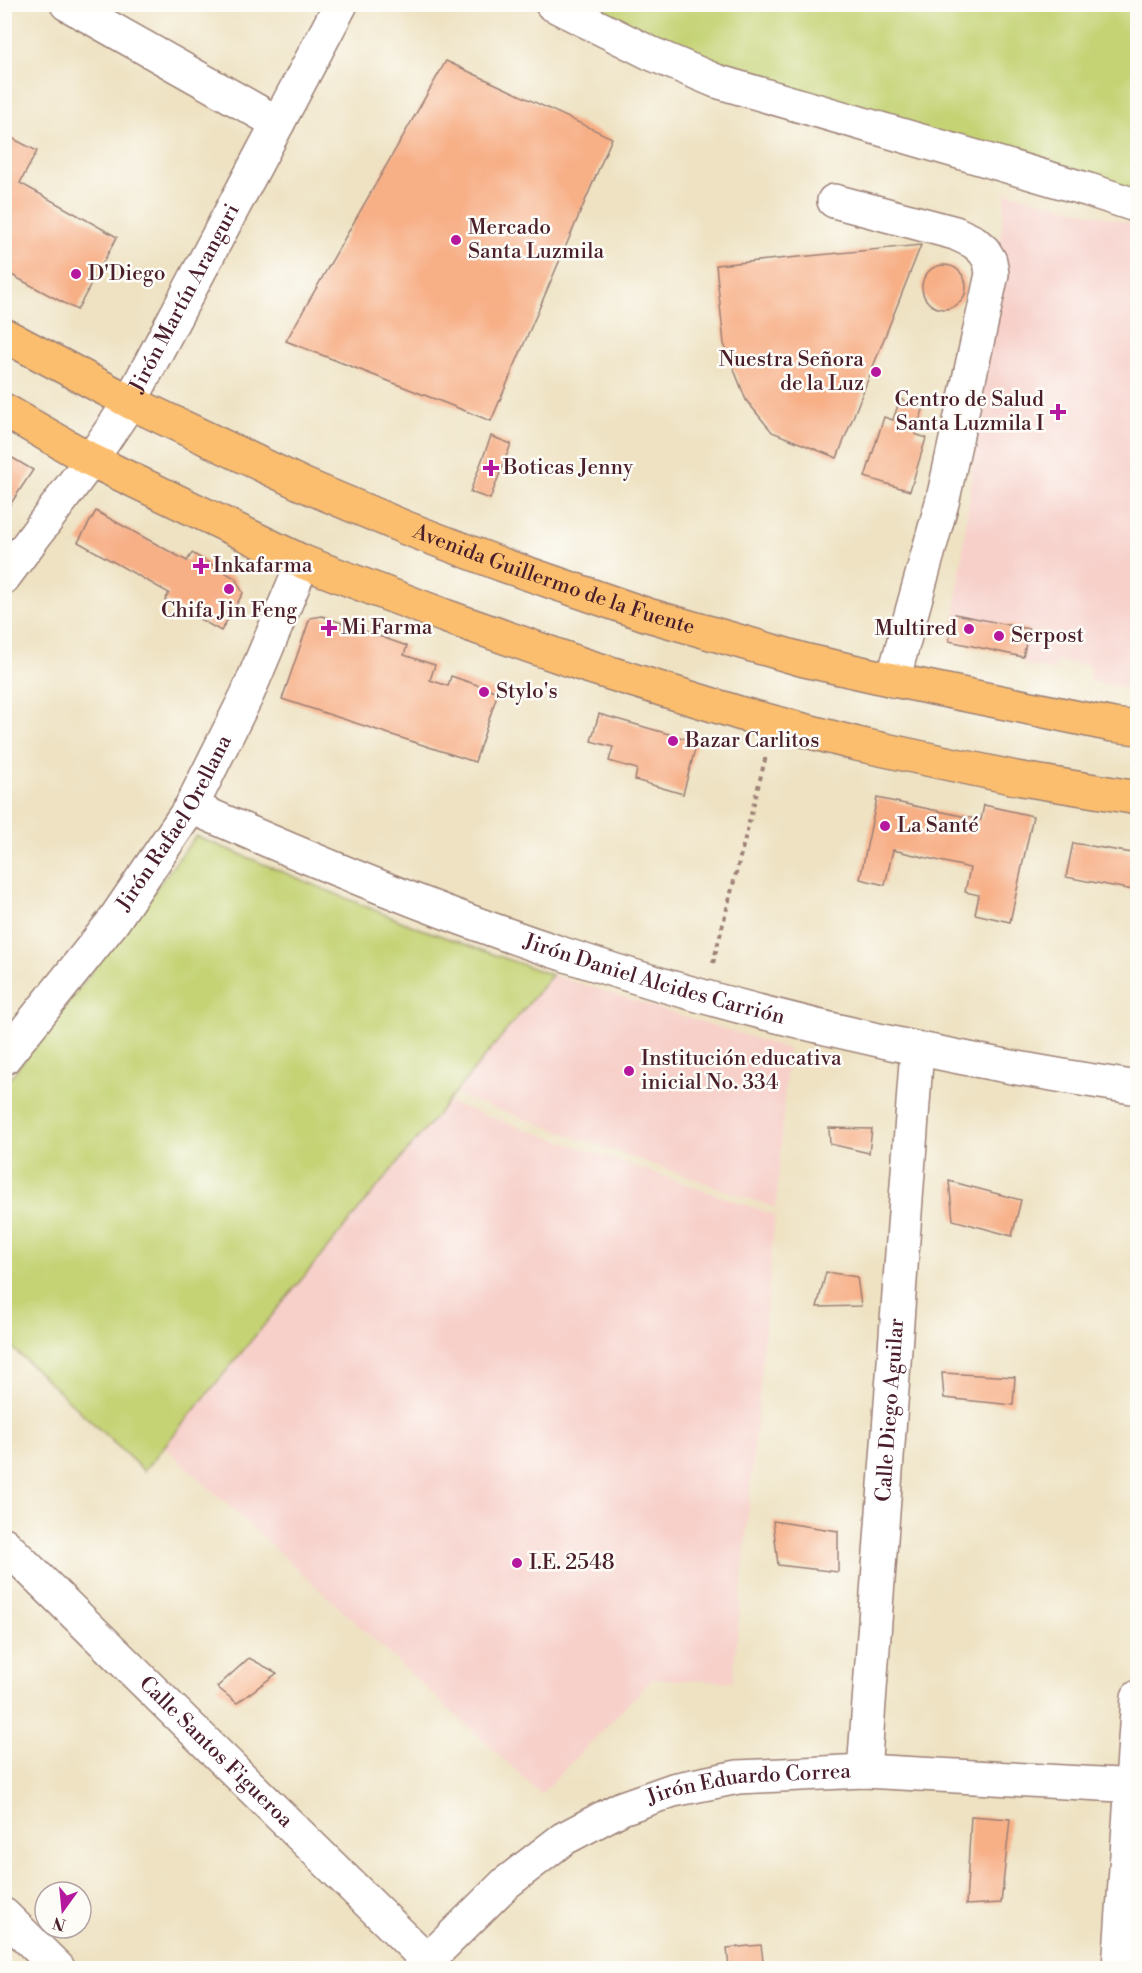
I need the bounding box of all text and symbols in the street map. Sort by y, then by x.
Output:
street label: Jirón Martín Aranguri [124,199,246,398]
place label: Mercado Santa Luzmila [468,215,604,265]
marker: Mercado Santa Luzmila [449,233,463,247]
place label: D'Diego [88,261,166,287]
marker: D'Diego [69,267,83,281]
place label: Nuestra Señora de la Luz [719,347,864,397]
marker: Nuestra Señora de la Luz [869,365,883,379]
place label: Centro de Salud Santa Luzmila I [894,387,1044,437]
marker: Centro de Salud Santa Luzmila I [1049,403,1067,421]
place label: Boticas Jenny [502,455,634,481]
marker: Boticas Jenny [484,461,498,475]
street label: Avenida Guillermo de la Fuente [408,519,698,641]
place label: Inkafarma [213,553,313,579]
marker: Inkafarma [194,559,208,573]
marker: Chifa Jin Feng [222,582,236,596]
place label: Chifa Jin Feng [161,598,297,624]
place label: Mi Farma [341,615,433,641]
place label: Multired [874,616,957,642]
marker: Mi Farma [322,621,336,635]
marker: Multired [962,622,976,636]
place label: Serpost [1011,623,1085,649]
marker: Serpost [992,629,1006,643]
place label: Stylo's [496,679,558,705]
marker: Stylo's [477,685,491,699]
place label: Bazar Carlitos [684,728,819,754]
street label: Jirón Rafael Orellana [111,731,238,917]
marker: Bazar Carlitos [666,734,680,748]
place label: La Santé [897,813,979,839]
marker: La Santé [878,819,892,833]
street label: Jirón Daniel Alcides Carrión [519,928,788,1031]
place label: Institución educativa inicial No. 334 [641,1046,842,1096]
marker: Institución educativa inicial No. 334 [622,1064,636,1078]
street label: Calle Diego Aguilar [871,1317,910,1503]
place label: I.E. 2548 [529,1550,615,1576]
marker: I.E. 2548 [510,1556,524,1570]
street label: Calle Santos Figueroa [133,1671,298,1834]
street label: Jirón Eduardo Correa [643,1759,852,1811]
north arrow [33,1880,93,1940]
text: N [50,1912,68,1935]

